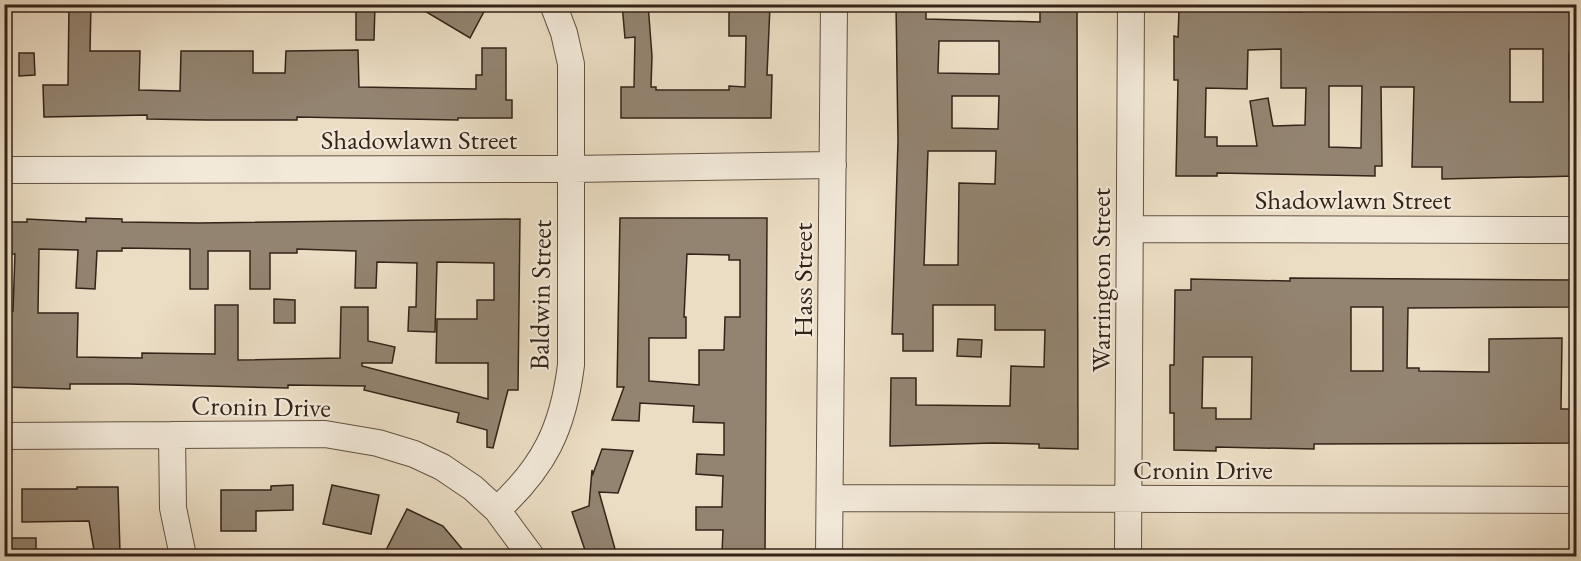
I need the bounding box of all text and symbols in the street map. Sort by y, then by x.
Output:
street label: Shadowlawn Street [321,122,518,157]
street label: Shadowlawn Street [1255,182,1452,217]
street label: Warrington Street [1083,187,1118,372]
street label: Baldwin Street [521,219,559,371]
street label: Hass Street [785,222,820,337]
street label: Cronin Drive [191,387,331,425]
street label: Cronin Drive [1133,452,1273,487]

